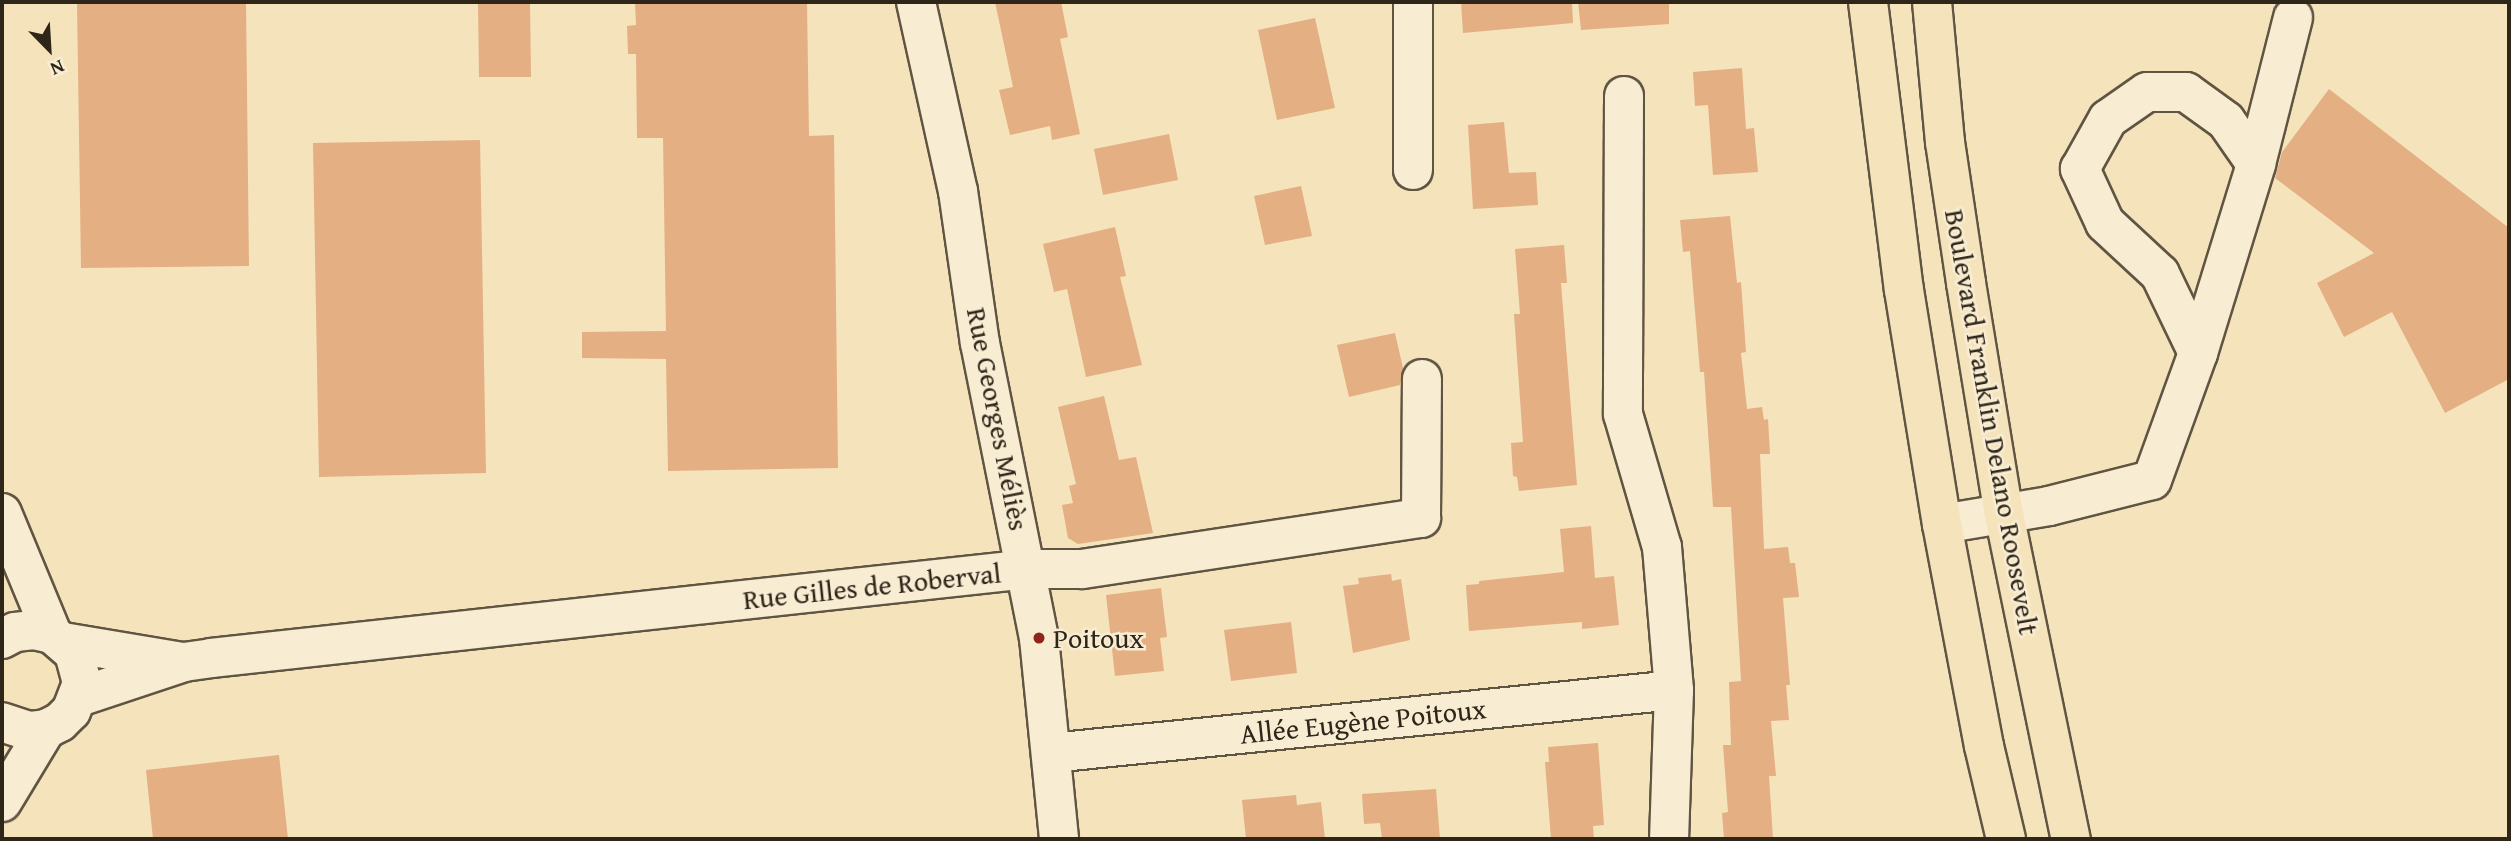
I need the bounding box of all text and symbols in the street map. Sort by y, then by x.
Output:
north arrow [14,14,84,84]
text: N [46,53,69,84]
street label: Boulevard Franklin Delano Roosevelt [1938,207,2046,637]
street label: Rue Georges Méliès [960,305,1036,533]
street label: Rue Gilles de Roberval [741,556,1003,616]
place label: Poitoux [1053,621,1144,655]
marker: Poitoux [1031,630,1047,646]
street label: Allée Eugène Poitoux [1238,691,1488,751]

